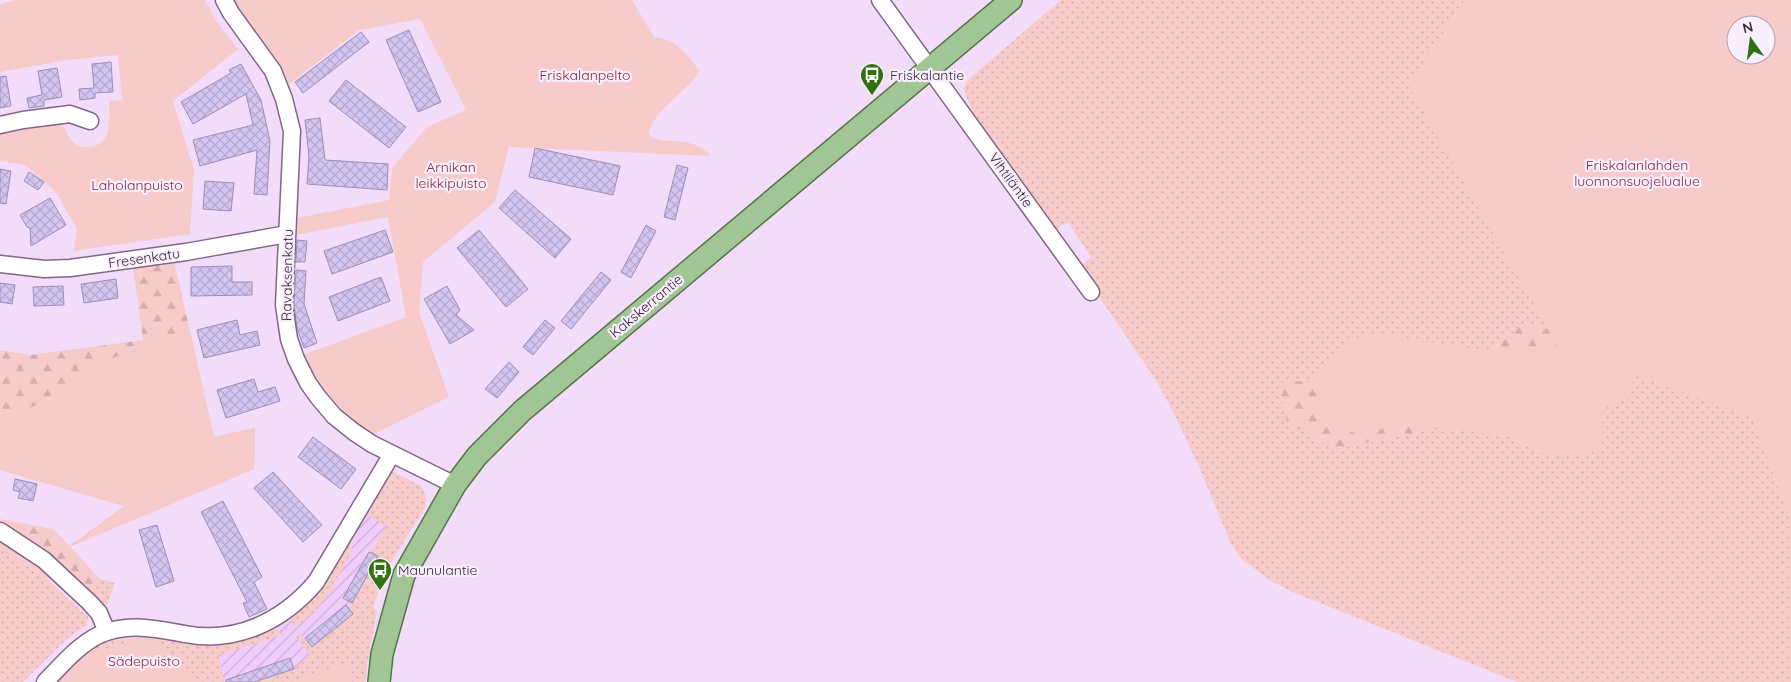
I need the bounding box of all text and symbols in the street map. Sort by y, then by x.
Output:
north arrow [1726,15,1776,65]
text: N [1741,17,1755,37]
bus stop icon: Friskalantie [859,62,885,96]
park label: Friskalanpelto [539,66,631,84]
place label: Friskalantie [890,66,964,84]
street label: Vihtiläntie [985,149,1037,211]
park label: Friskalanlahden luonnonsuojelualue [1574,156,1700,190]
park label: Arnikan leikkipuisto [415,158,487,192]
park label: Laholanpuisto [91,176,183,194]
street label: Ravaksenkatu [277,229,297,321]
street label: Fresenkatu [107,244,181,272]
street label: Kakskerrantie [606,270,686,342]
bus stop icon: Maunulantie [367,557,393,591]
place label: Maunulantie [398,561,477,579]
park label: Sädepuisto [108,652,180,670]

